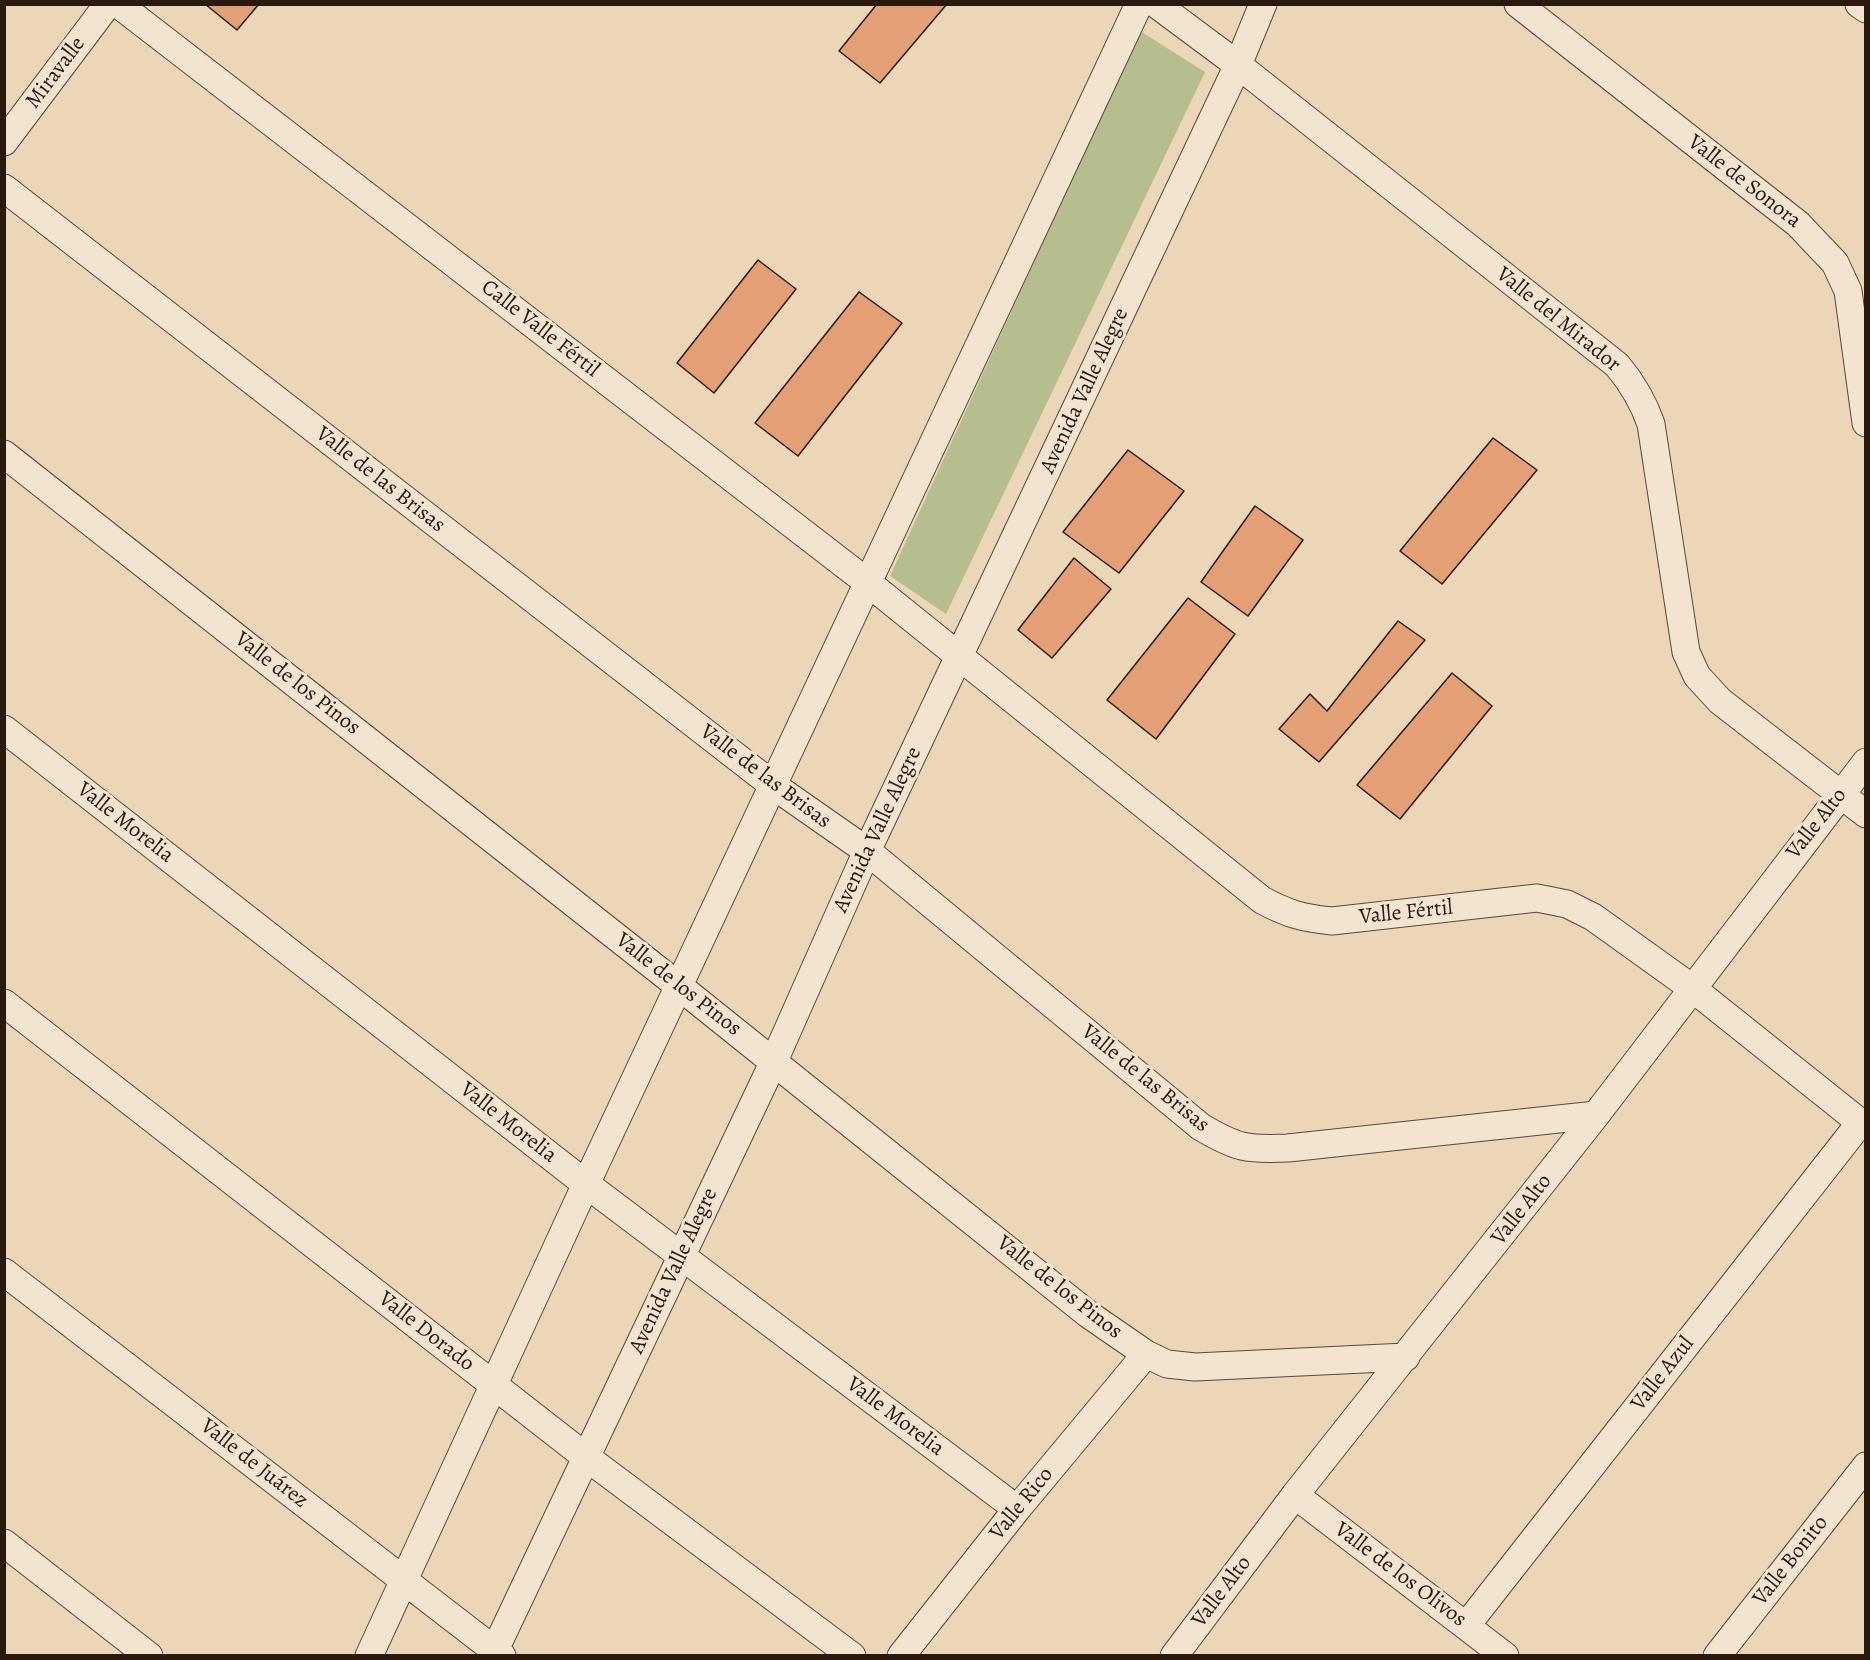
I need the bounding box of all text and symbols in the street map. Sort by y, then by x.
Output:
street label: Miravalle [21,32,91,114]
street label: Valle de Sonora [1682,130,1806,234]
street label: Valle del Mirador [1490,262,1626,378]
street label: Calle Valle Fértil [475,275,605,383]
street label: Avenida Valle Alegre [1035,304,1135,478]
street label: Valle de las Brisas [310,421,450,539]
street label: Valle de los Pinos [229,627,365,741]
street label: Valle de las Brisas [694,719,836,835]
street label: Avenida Valle Alegre [828,743,928,917]
street label: Valle Morelia [71,777,179,869]
street label: Valle Alto [1781,783,1853,865]
street label: Valle Fértil [1358,895,1454,931]
street label: Valle de los Pinos [610,928,746,1042]
street label: Valle de las Brisas [1076,1019,1214,1139]
street label: Valle Morelia [454,1077,562,1169]
street label: Valle Alto [1486,1169,1558,1251]
street label: Avenida Valle Alegre [624,1184,724,1358]
street label: Valle de los Pinos [991,1231,1127,1345]
street label: Valle Dorado [373,1286,479,1378]
street label: Valle Azul [1626,1332,1700,1416]
street label: Valle Morelia [841,1372,949,1462]
street label: Valle de Juárez [195,1414,313,1514]
street label: Valle Rico [985,1462,1059,1546]
street label: Valle Bonito [1748,1511,1834,1611]
street label: Valle de los Olivos [1329,1517,1471,1633]
street label: Valle Alto [1187,1551,1257,1633]

